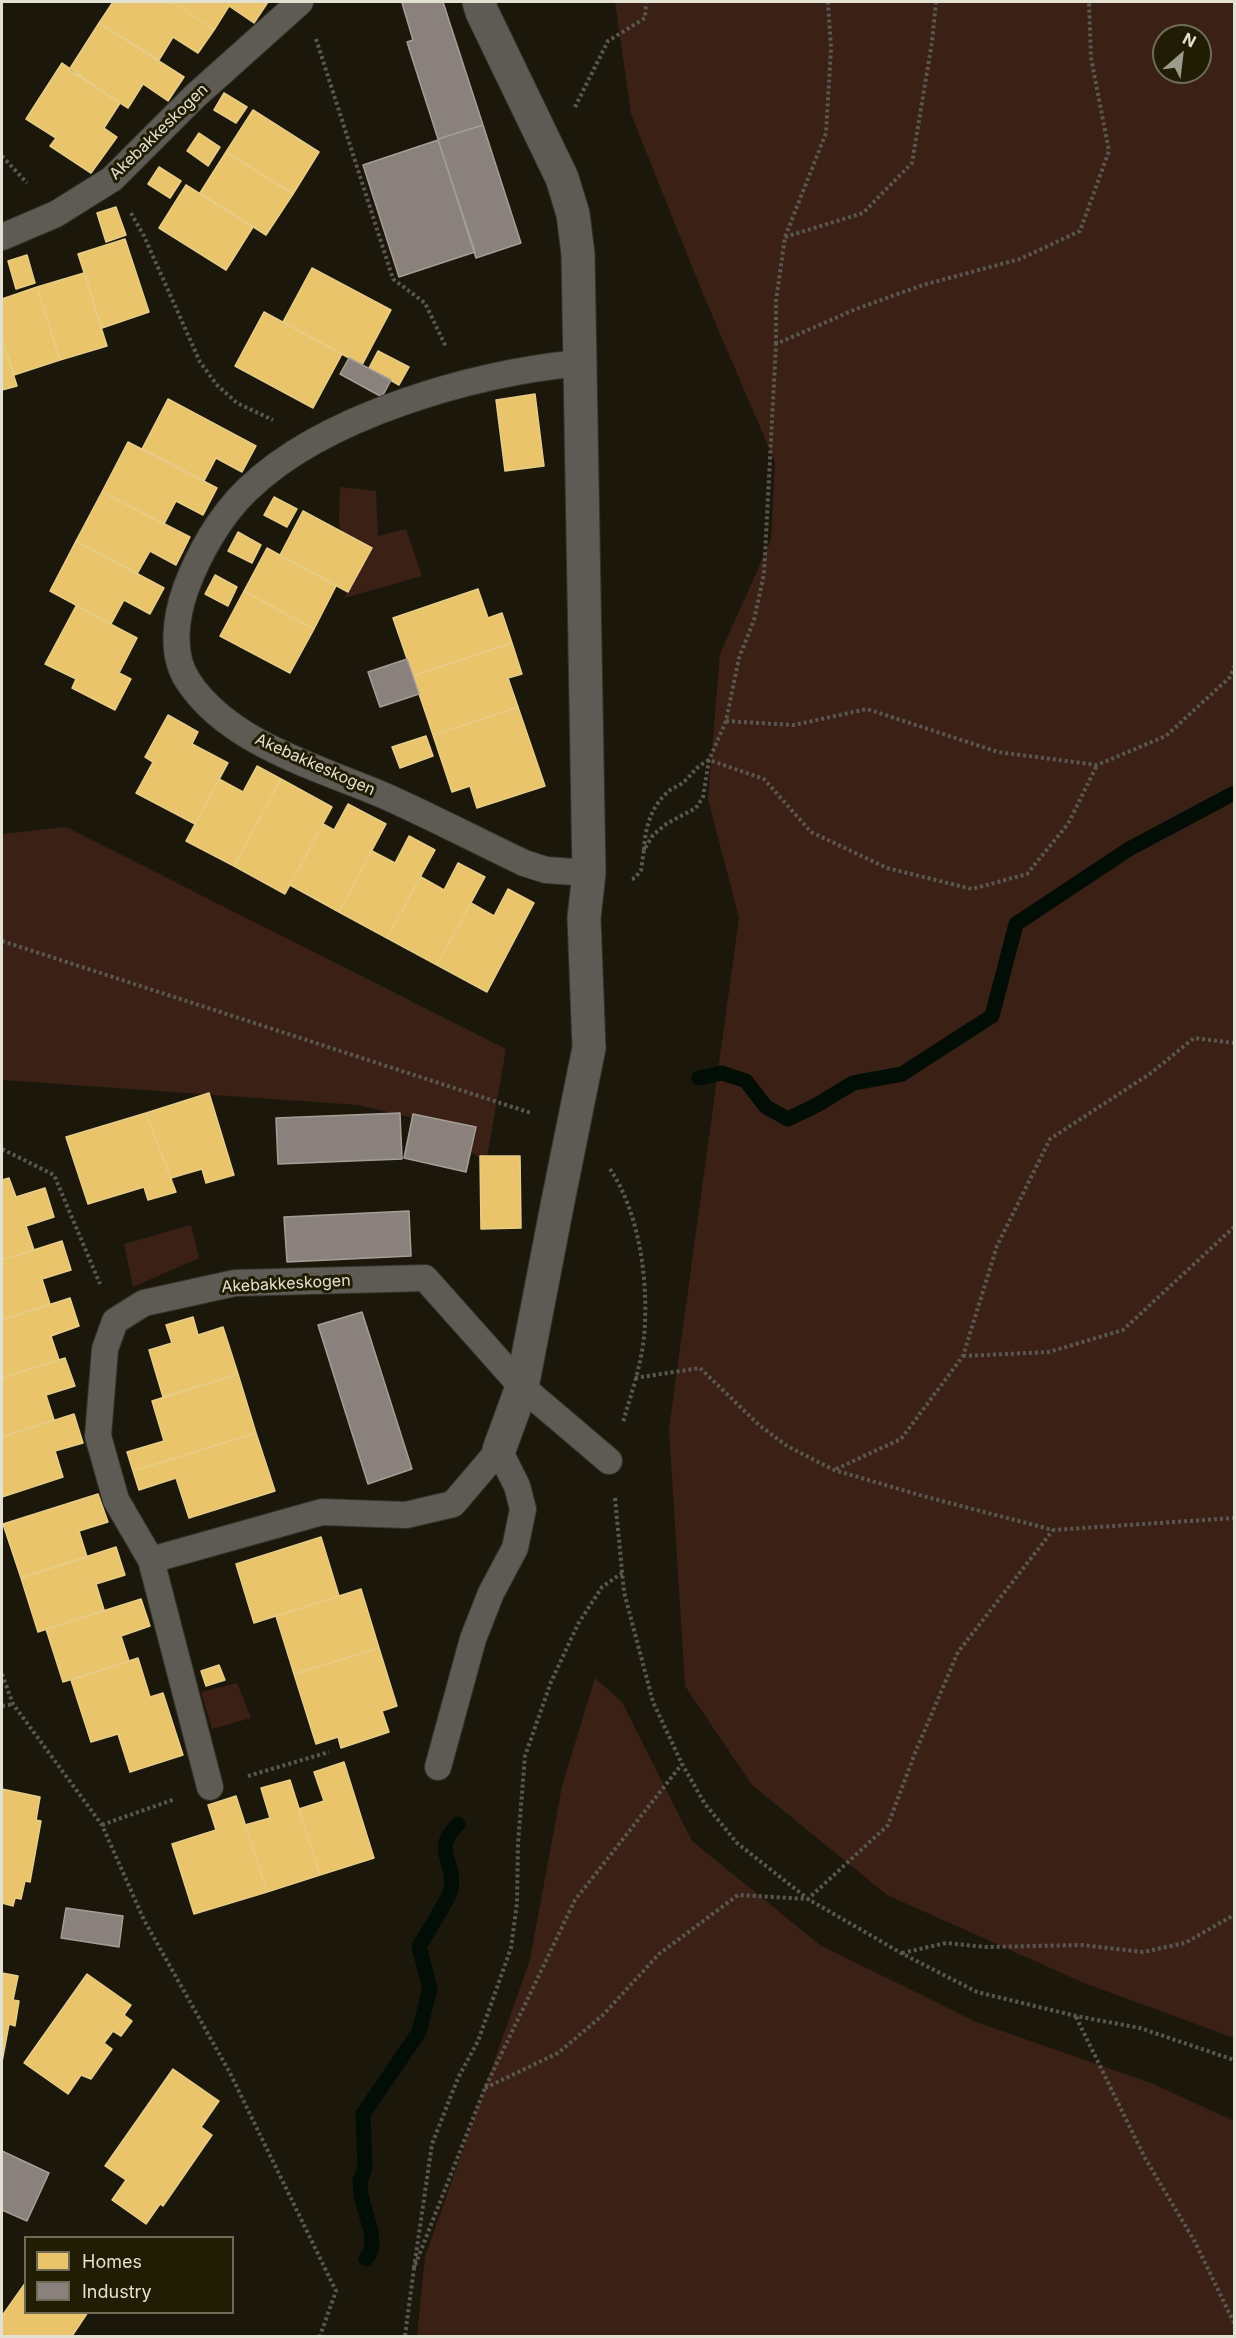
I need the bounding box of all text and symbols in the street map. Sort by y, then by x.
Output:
north arrow [1152,24,1212,84]
text: N [1179,28,1200,52]
street label: Akebakkeskogen [106,80,212,184]
street label: Akebakkeskogen [252,730,378,800]
street label: Akebakkeskogen [221,1271,351,1297]
legend [24,2236,234,2314]
text: Homes [82,2251,142,2272]
text: Industry [82,2281,152,2302]

